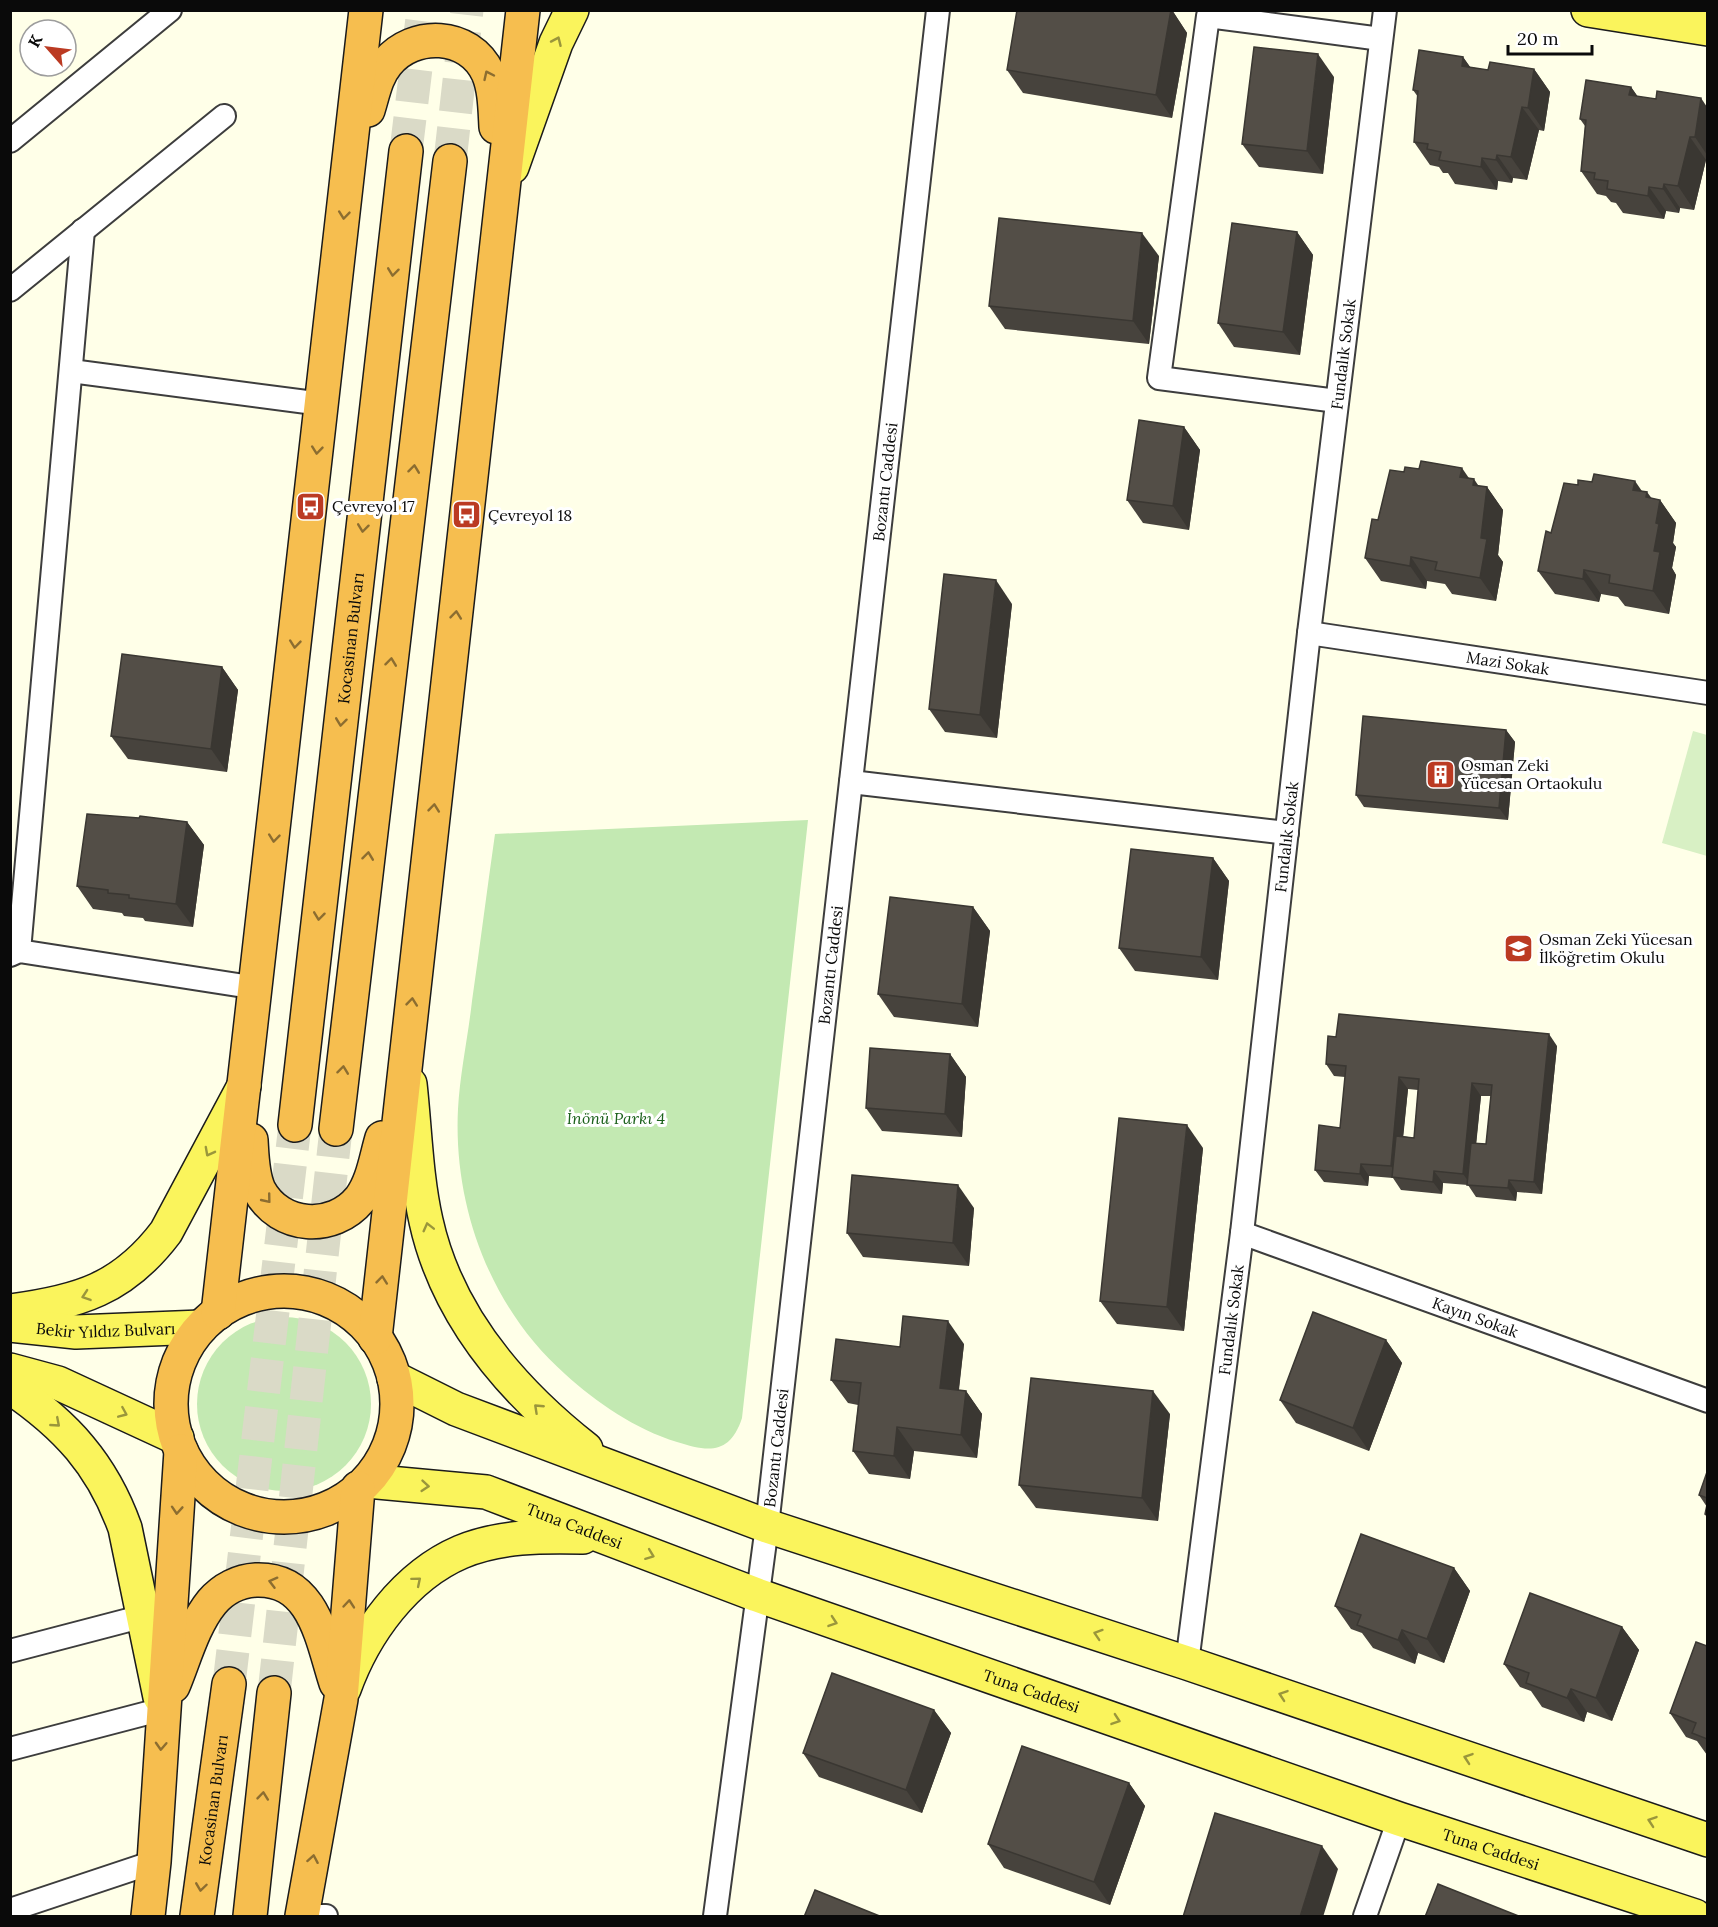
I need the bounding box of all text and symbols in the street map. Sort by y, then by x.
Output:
north arrow [18,18,78,78]
scale bar [1508,18,1592,56]
text: 20 m [1517,27,1559,50]
text: K [23,31,47,51]
one-way arrow [550,36,562,47]
one-way arrow [483,70,495,81]
one-way arrow [338,210,351,219]
one-way arrow [387,268,399,277]
street label: Fundalık Sokak [1326,297,1360,411]
street label: Bozantı Caddesi [868,422,901,543]
one-way arrow [311,446,324,455]
one-way arrow [407,464,420,473]
bus stop icon: Çevreyol 17 [295,490,327,522]
place label: Çevreyol 17 [332,496,415,516]
bus stop icon: Çevreyol 18 [451,499,483,531]
place label: Çevreyol 18 [488,505,572,525]
one-way arrow [357,524,370,533]
street label: Kocasinan Bulvarı [333,571,368,705]
one-way arrow [449,610,462,619]
one-way arrow [290,639,302,649]
street label: Mazi Sokak [1465,647,1551,679]
one-way arrow [384,658,397,667]
one-way arrow [335,718,348,727]
place label: Osman Zeki Yücesan Ortaokulu [1460,755,1603,793]
building icon: Osman Zeki Yücesan Ortaokulu [1424,758,1456,790]
street label: Fundalık Sokak [1270,780,1302,893]
one-way arrow [427,804,440,813]
one-way arrow [268,833,280,842]
one-way arrow [361,851,374,861]
street label: Bozantı Caddesi [814,905,847,1026]
one-way arrow [313,911,326,920]
place label: Osman Zeki Yücesan İlköğretim Okulu [1539,929,1693,967]
school or university icon: Osman Zeki Yücesan İlköğretim Okulu [1502,932,1534,964]
one-way arrow [406,998,418,1007]
one-way arrow [336,1066,349,1075]
park label: İnönü Parkı 4 [567,1108,665,1128]
one-way arrow [205,1146,216,1156]
one-way arrow [259,1192,270,1203]
one-way arrow [422,1222,435,1232]
street label: Fundalık Sokak [1214,1263,1248,1376]
one-way arrow [375,1275,387,1284]
one-way arrow [81,1288,92,1301]
street label: Kayın Sokak [1430,1292,1521,1342]
street label: Bekir Yıldız Bulvarı [35,1318,176,1342]
street label: Bozantı Caddesi [759,1387,792,1508]
one-way arrow [535,1404,545,1415]
one-way arrow [117,1406,128,1418]
one-way arrow [50,1416,60,1427]
one-way arrow [420,1479,429,1492]
street label: Tuna Caddesi [524,1498,625,1553]
one-way arrow [171,1505,184,1514]
one-way arrow [644,1547,655,1560]
one-way arrow [268,1577,278,1590]
one-way arrow [410,1577,421,1588]
one-way arrow [342,1599,355,1608]
one-way arrow [827,1614,838,1627]
one-way arrow [1093,1629,1104,1641]
street label: Tuna Caddesi [980,1665,1082,1717]
one-way arrow [1278,1690,1289,1703]
one-way arrow [1110,1713,1121,1726]
street label: Kocasinan Bulvarı [194,1733,232,1867]
one-way arrow [154,1742,167,1751]
one-way arrow [1463,1753,1474,1766]
one-way arrow [256,1791,269,1800]
one-way arrow [1647,1816,1658,1829]
street label: Tuna Caddesi [1440,1824,1542,1874]
one-way arrow [306,1854,318,1864]
one-way arrow [195,1883,207,1892]

